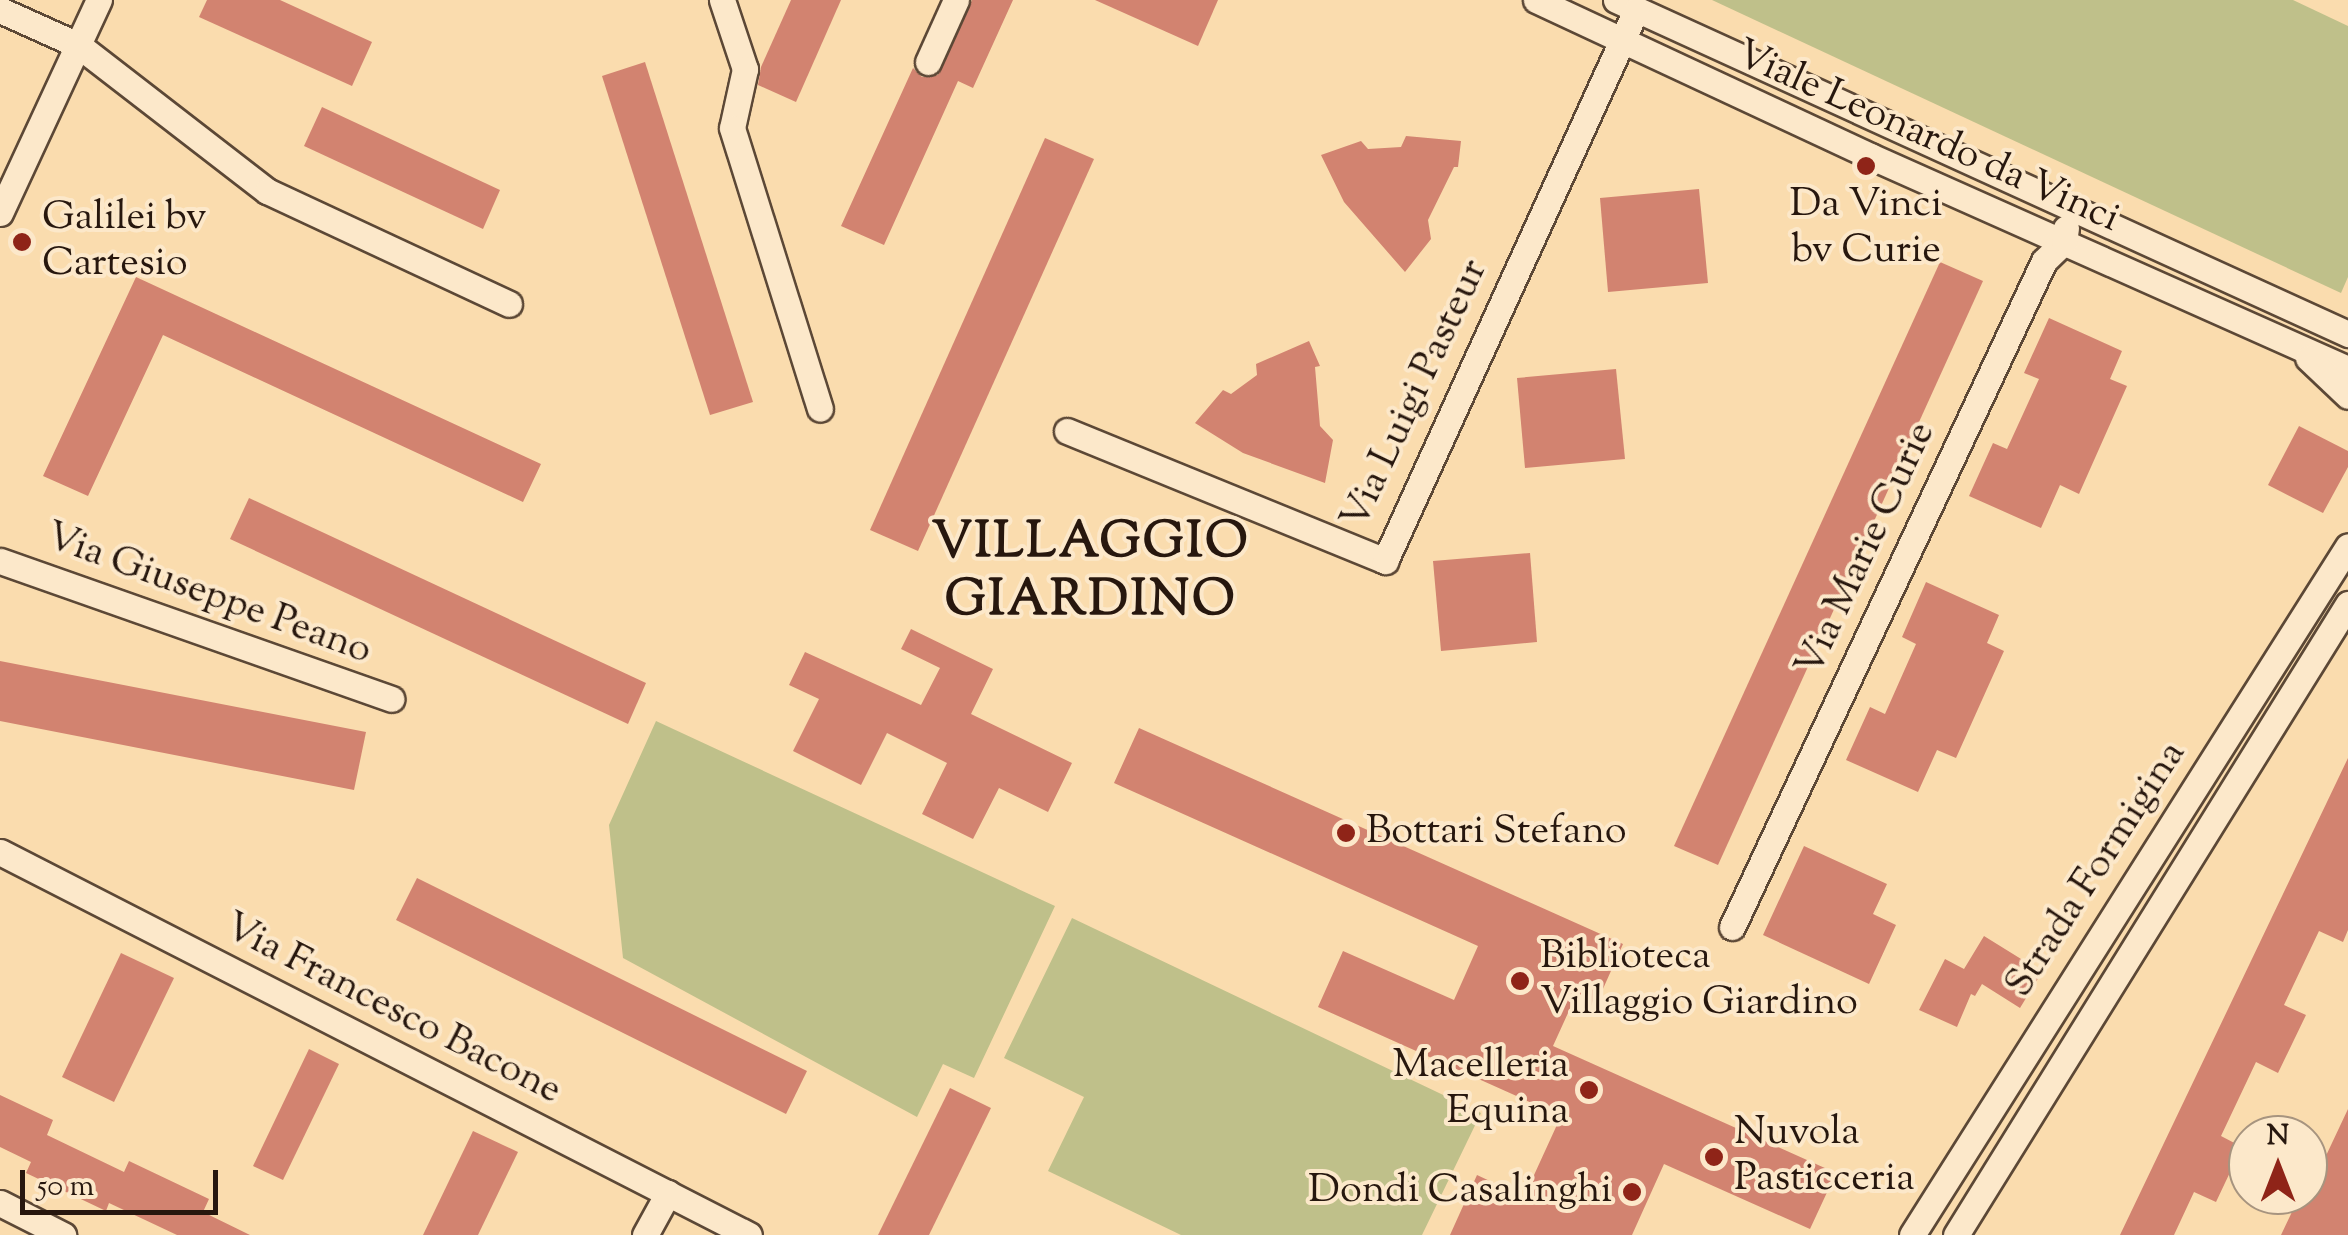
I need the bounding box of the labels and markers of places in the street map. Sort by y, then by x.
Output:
marker: Da Vinci bv Curie [1855,155,1877,177]
place label: Da Vinci bv Curie [1790,182,1942,276]
place label: Galilei bv Cartesio [42,195,207,289]
marker: Galilei bv Cartesio [11,231,33,253]
place label: Bottari Stefano [1366,809,1627,857]
marker: Bottari Stefano [1335,822,1357,844]
place label: Biblioteca Villaggio Giardino [1540,934,1858,1028]
marker: Biblioteca Villaggio Giardino [1509,970,1531,992]
place label: Macelleria Equina [1392,1043,1569,1137]
marker: Macelleria Equina [1578,1079,1600,1101]
place label: Nuvola Pasticceria [1734,1110,1915,1204]
marker: Nuvola Pasticceria [1703,1146,1725,1168]
place label: Dondi Casalinghi [1308,1168,1612,1216]
marker: Dondi Casalinghi [1621,1181,1643,1203]

